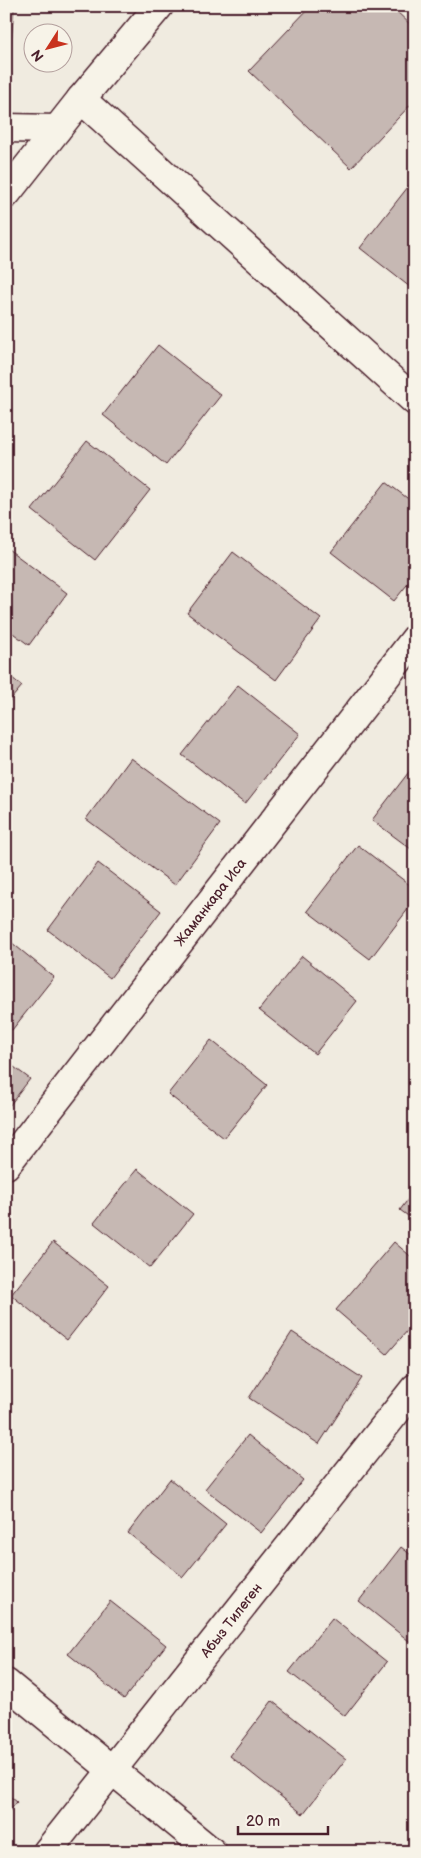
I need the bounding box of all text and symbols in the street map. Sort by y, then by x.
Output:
north arrow [22,22,72,72]
text: N [28,46,48,65]
street label: Жаманкара Иса [171,854,250,950]
street label: Абыз Тилеген [196,1580,266,1662]
scale bar [238,1803,328,1835]
text: 20 m [246,1812,280,1831]

